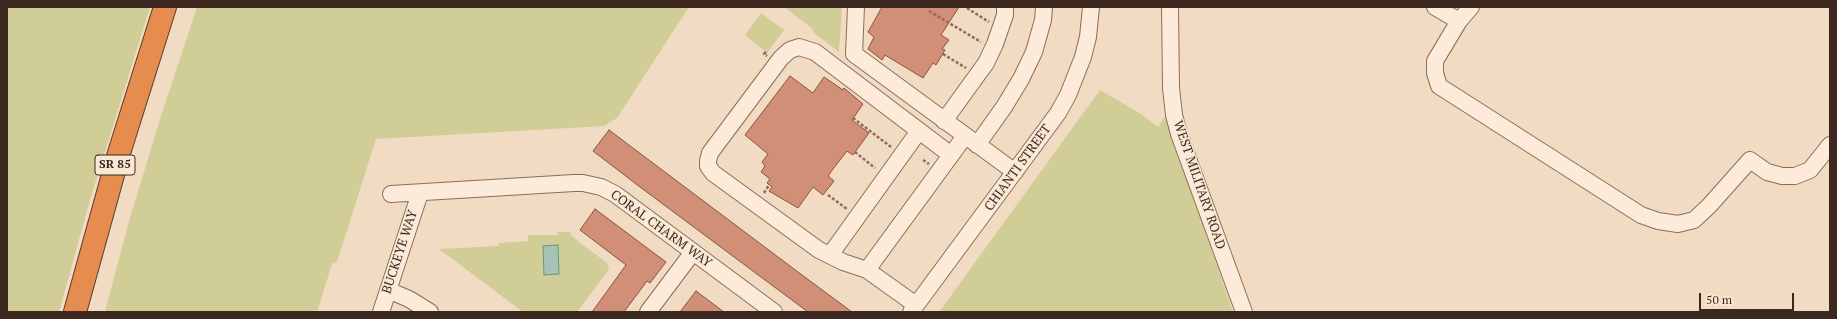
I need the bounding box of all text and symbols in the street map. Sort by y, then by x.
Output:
street label: WEST MILITARY ROAD [1170,119,1228,251]
street label: CHIANTI STREET [981,122,1055,214]
road number: SR 85 [95,155,135,175]
street label: CORAL CHARM WAY [607,187,715,271]
street label: BUCKEYE WAY [379,208,421,296]
scale bar [1701,285,1796,311]
text: 50 m [1706,292,1732,307]

